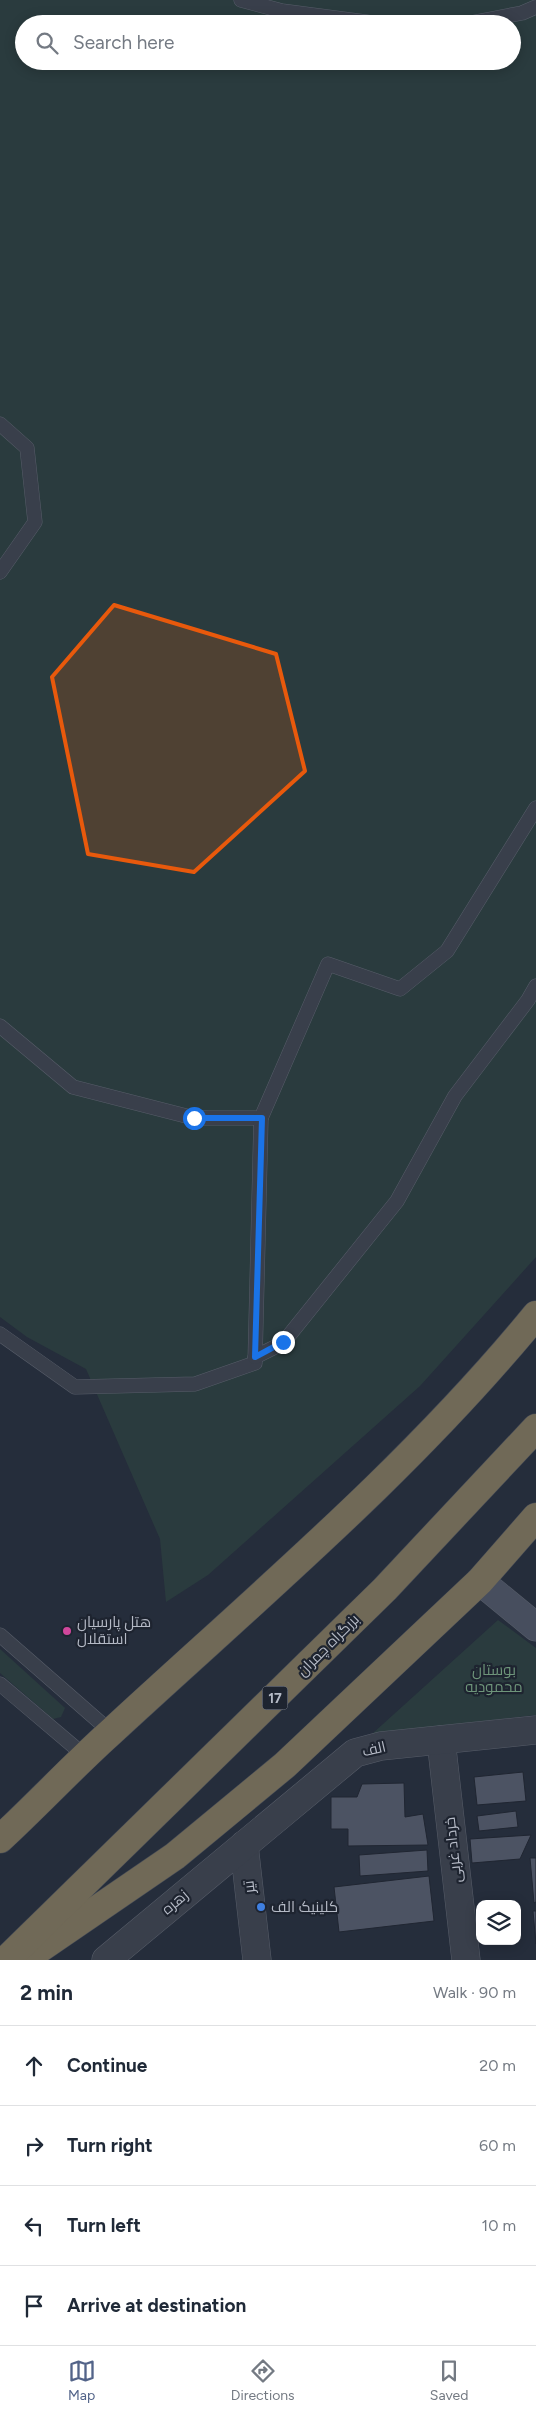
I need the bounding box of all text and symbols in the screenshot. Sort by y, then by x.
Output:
search box [15,15,521,70]
icon: search [33,29,61,57]
text: Search here [73,31,175,54]
route start [183,1107,206,1130]
route end [272,1331,295,1354]
street label: بزرگراه چمران [293,1610,364,1681]
place label: هتل پارسیان استقلال [77,1613,151,1648]
marker: هتل پارسیان استقلال [61,1625,73,1637]
park label: بوستان محمودیه [465,1661,523,1696]
road number: 17 [262,1686,288,1710]
street label: الف [360,1738,388,1760]
street label: خرداد غربی [441,1816,466,1884]
street label: تیر [239,1879,259,1896]
street label: زهره [158,1886,192,1918]
place label: کلینیک الف [271,1898,338,1916]
map controls [476,1900,521,1945]
button: layers [476,1900,521,1945]
marker: کلینیک الف [255,1901,267,1913]
text: 2 min [20,1980,73,2005]
text: Walk · 90 m [433,1983,516,2002]
icon: ahead [20,2052,48,2080]
text: Continue [67,2054,147,2077]
text: 20 m [479,2056,516,2075]
icon: right [20,2132,48,2160]
text: Turn right [67,2134,153,2157]
text: 60 m [479,2136,516,2155]
icon: left [20,2212,48,2240]
text: Turn left [67,2214,141,2237]
text: 10 m [482,2216,516,2235]
icon: arrive [20,2292,48,2320]
text: Arrive at destination [67,2294,246,2317]
tab: Map [68,2357,96,2404]
tab: Directions [231,2357,295,2404]
tab: Saved [430,2357,468,2404]

